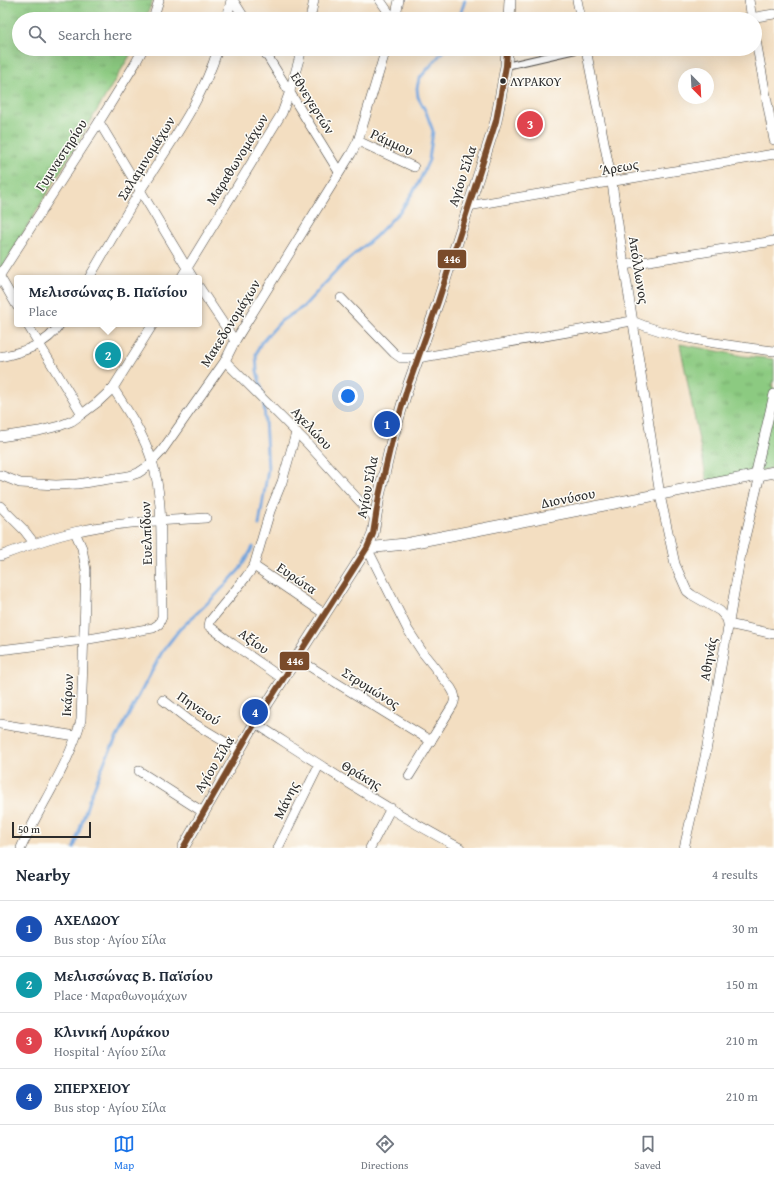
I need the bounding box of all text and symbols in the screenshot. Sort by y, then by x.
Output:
search box [12,12,762,56]
icon: search [26,23,48,45]
text: Search here [58,24,132,45]
street label: Εθνεγερτών [286,68,340,138]
north arrow [678,68,714,104]
place label: ΛΥΡΑΚΟΥ [510,72,561,91]
marker: ΛΥΡΑΚΟΥ [498,76,508,86]
pin: 3 [517,109,543,139]
street label: Μαραθωνομάχων [201,110,273,208]
street label: Σαλαμινομάχων [112,112,180,204]
street label: Γυμναστηρίου [30,115,92,195]
street label: Ράμμου [367,123,417,161]
street label: Αγίου Σίλα [443,142,481,209]
street label: Άρεως [598,154,640,180]
street label: Απόλλωνος [624,235,654,305]
line badge: 446 [437,249,467,269]
text: 446 [443,251,461,267]
popup [14,275,202,327]
street label: Μακεδονομάχων [195,275,265,371]
text: Μελισσώνας B. Παϊσίου [29,281,187,302]
text: Place [29,302,57,321]
pin: 2 [95,340,121,370]
your location [338,386,358,406]
street label: Αχελώου [287,402,337,454]
pin: 1 [374,409,400,439]
street label: Αγίου Σίλα [351,454,383,520]
street label: Διονύσου [539,483,597,513]
street label: Ευελπίδων [135,501,157,565]
street label: Ευρώτα [273,557,321,599]
street label: Αξίου [235,623,273,659]
street label: Αθηνάς [694,636,722,682]
line badge: 446 [279,651,310,671]
text: 446 [286,653,304,669]
street label: Στρυμώνος [338,662,404,714]
street label: Ικάρων [56,673,78,717]
street label: Πηνειού [174,686,224,730]
pin: 4 [242,697,268,727]
street label: Αγίου Σίλα [189,731,239,796]
street label: Θράκης [338,755,386,795]
street label: Μάνης [268,778,304,822]
scale bar [12,820,91,839]
text: 50 m [18,821,40,837]
text: Nearby [16,862,70,887]
text: 4 results [712,865,758,884]
text: ΑΧΕΛΩΟΥ [54,909,120,930]
text: 1 [26,919,32,938]
text: 30 m [732,919,758,938]
text: Bus stop · Αγίου Σίλα [54,930,166,949]
text: Μελισσώνας B. Παϊσίου [54,965,213,986]
text: 2 [26,975,32,994]
text: 150 m [726,975,758,994]
text: Place · Μαραθωνομάχων [54,986,187,1005]
text: Κλινική Λυράκου [54,1021,170,1042]
text: 3 [26,1031,32,1050]
text: 210 m [726,1031,758,1050]
text: Hospital · Αγίου Σίλα [54,1042,166,1061]
text: ΣΠΕΡΧΕΙΟΥ [54,1077,130,1098]
text: 4 [26,1087,32,1106]
text: 210 m [726,1087,758,1106]
text: Bus stop · Αγίου Σίλα [54,1098,166,1117]
tab: Map [113,1133,135,1173]
tab: Directions [361,1133,408,1173]
tab: Saved [634,1133,661,1173]

